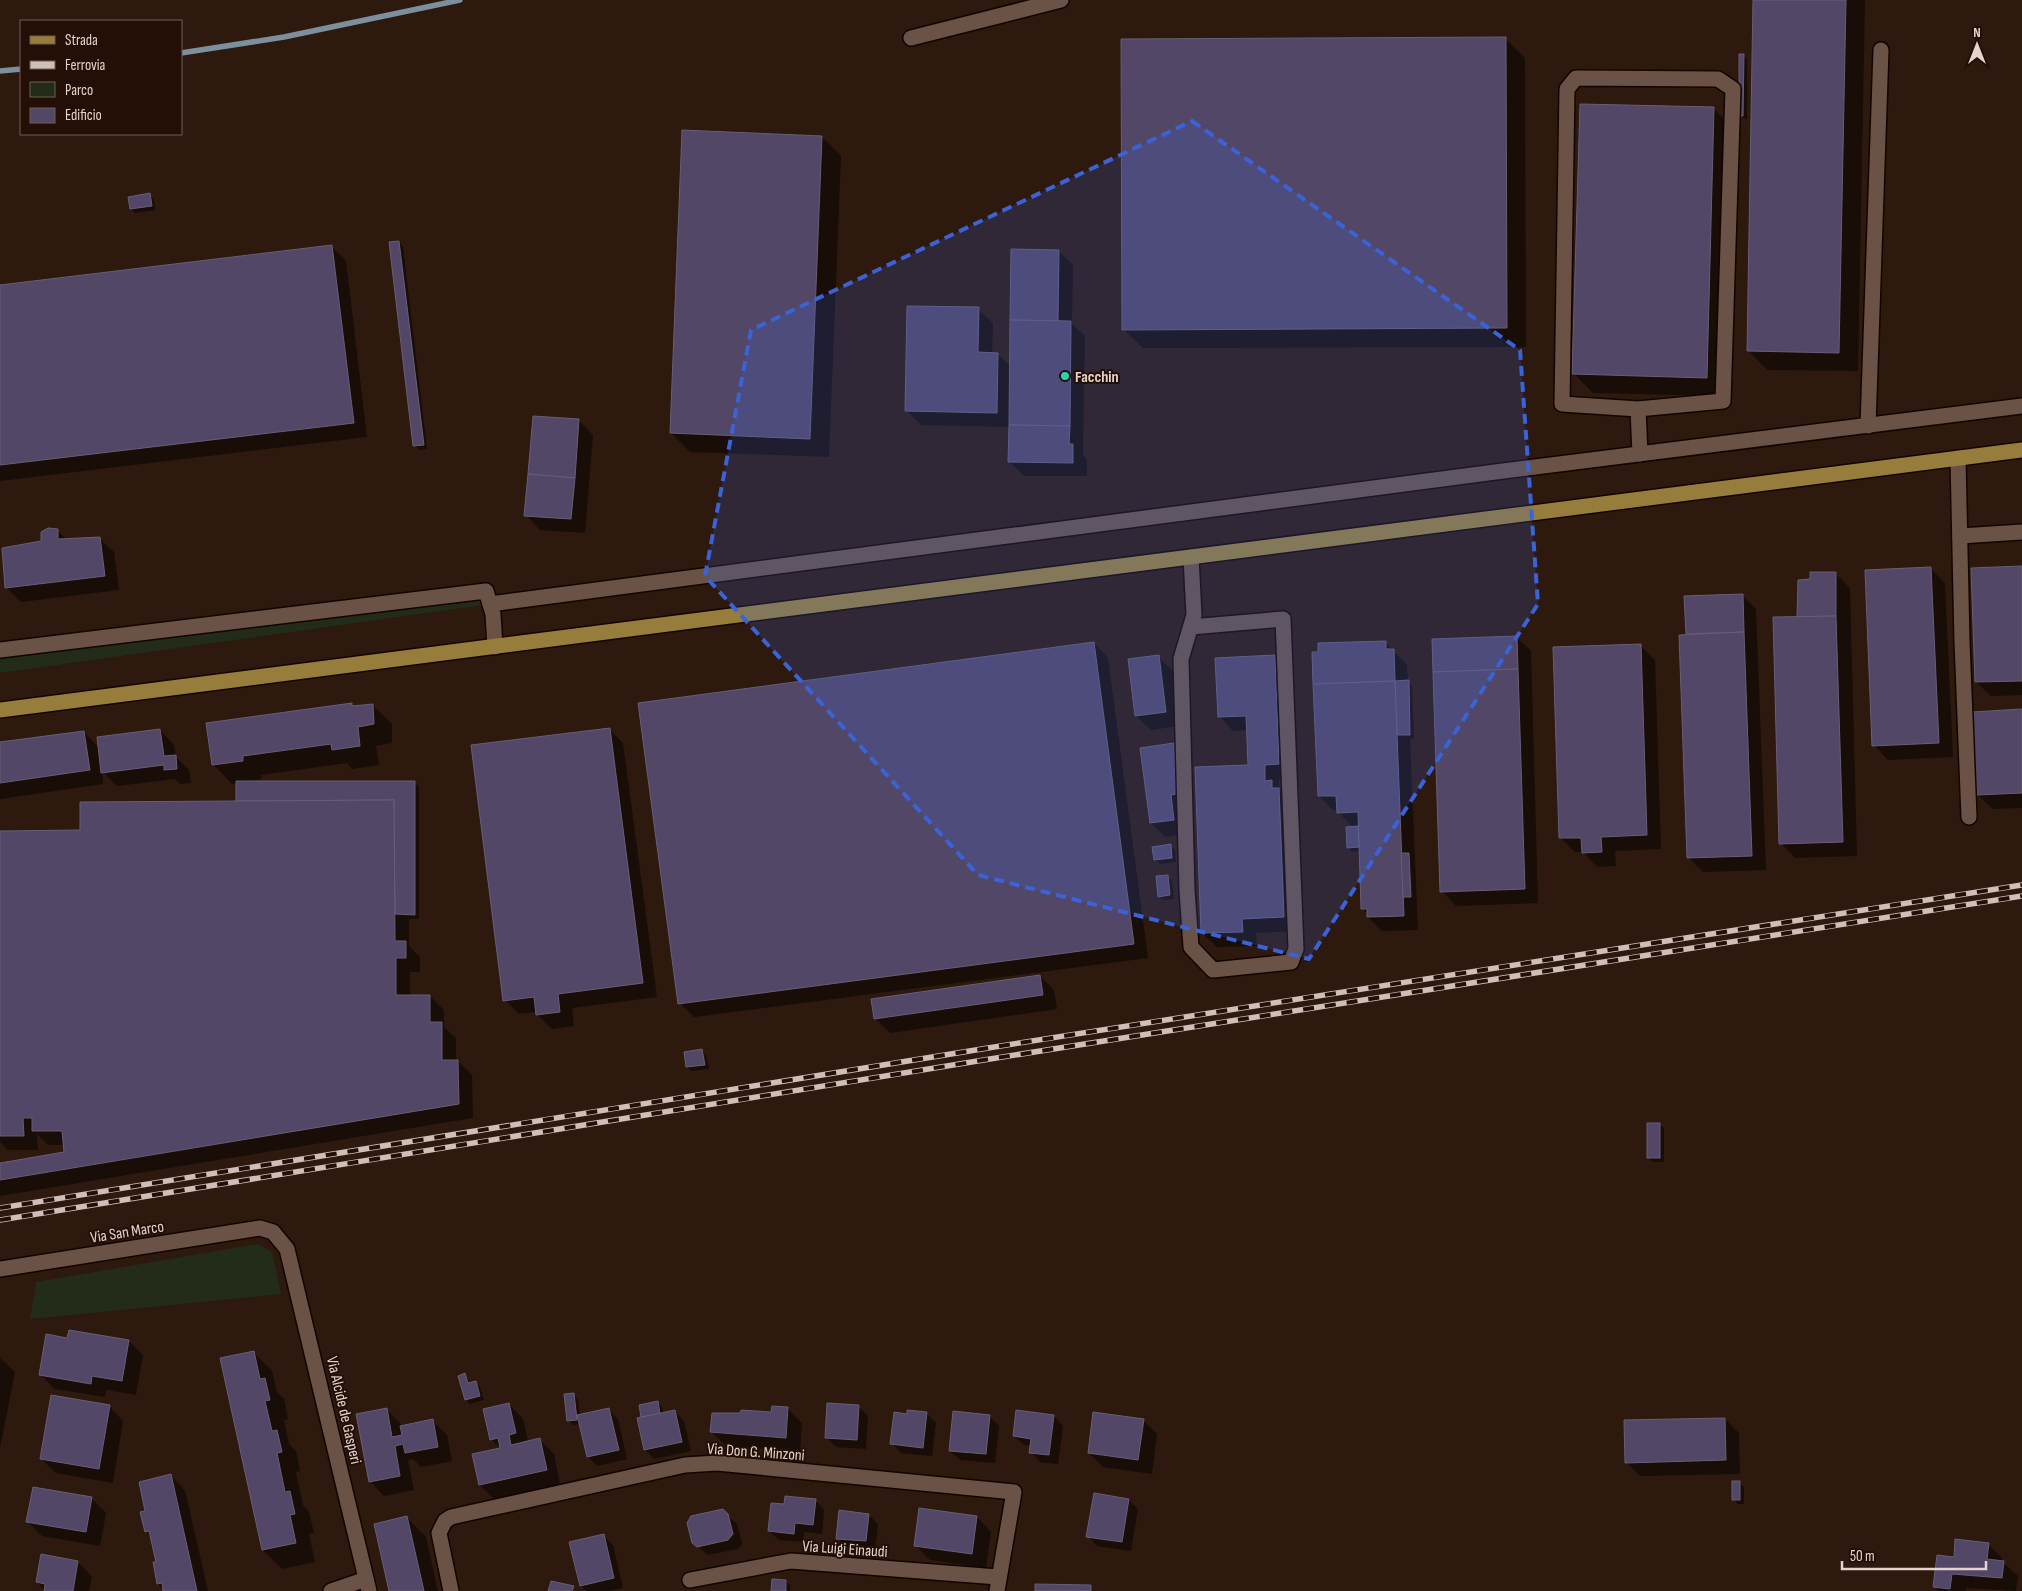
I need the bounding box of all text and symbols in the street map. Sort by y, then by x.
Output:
legend [20,20,182,135]
north arrow [1952,20,2002,70]
text: N [1973,24,1981,41]
text: Strada [65,31,98,50]
text: Ferrovia [65,56,106,75]
text: Parco [65,81,93,100]
text: Edificio [65,106,102,125]
place label: Facchin [1075,368,1119,387]
marker: Facchin [1059,370,1071,382]
street label: Via San Marco [89,1217,165,1248]
street label: Via Alcide de Gasperi [322,1355,365,1466]
street label: Via Don G. Minzoni [707,1440,805,1465]
street label: Via Luigi Einaudi [802,1537,888,1562]
scale bar [1842,1538,1986,1570]
text: 50 m [1850,1547,1875,1566]

